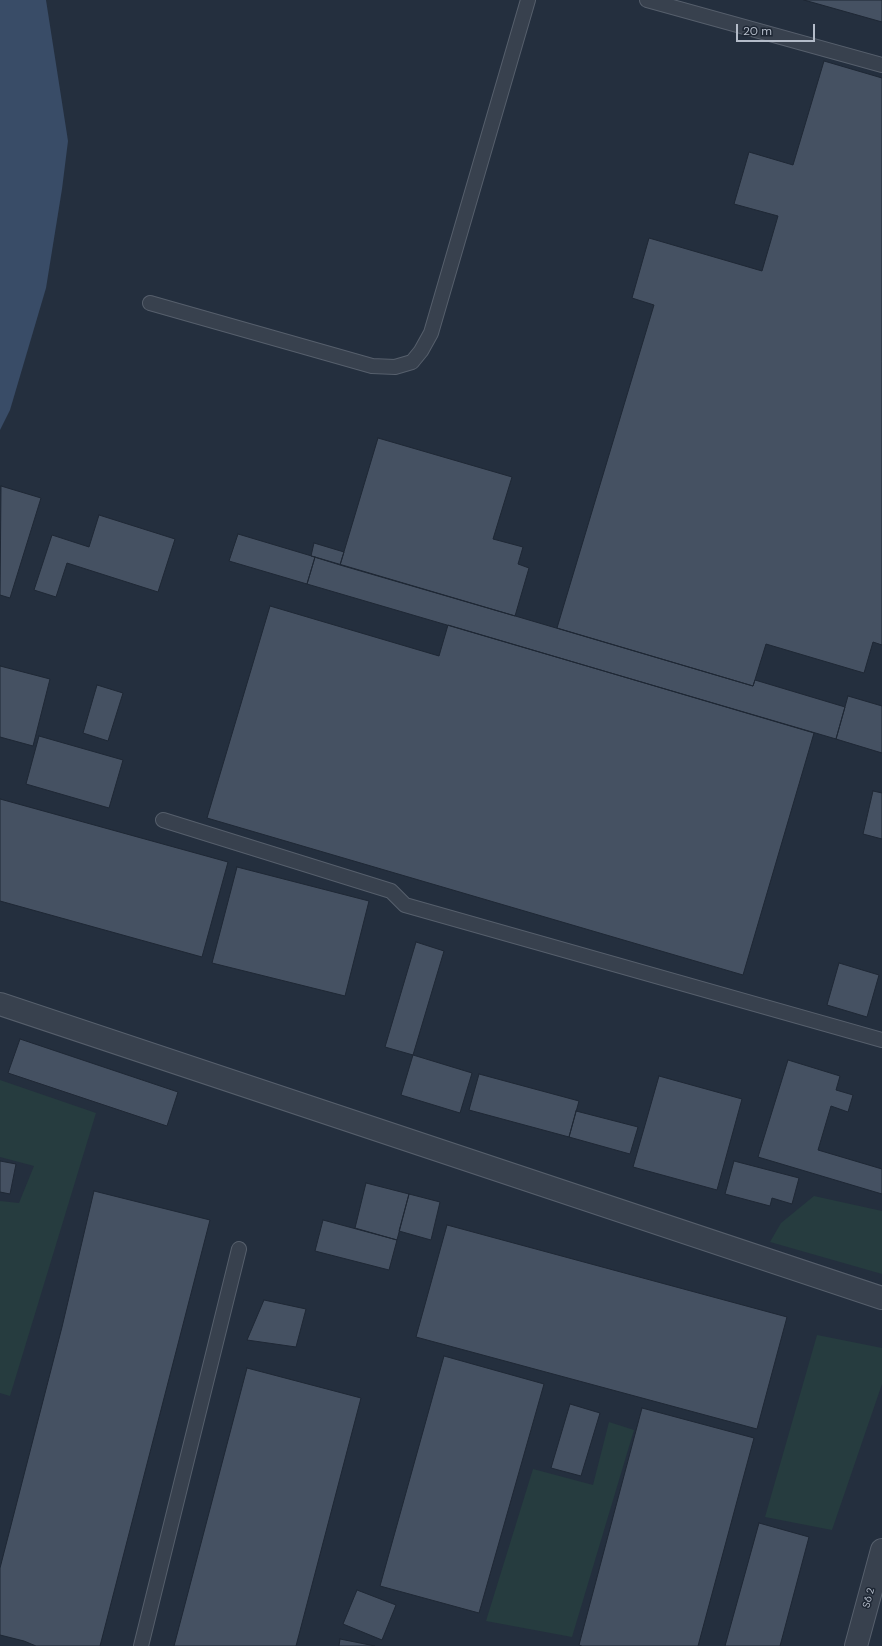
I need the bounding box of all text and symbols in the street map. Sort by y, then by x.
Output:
scale bar [738,16,817,42]
text: 20 m [743,23,772,39]
street label: Số 2 [861,1587,877,1609]

